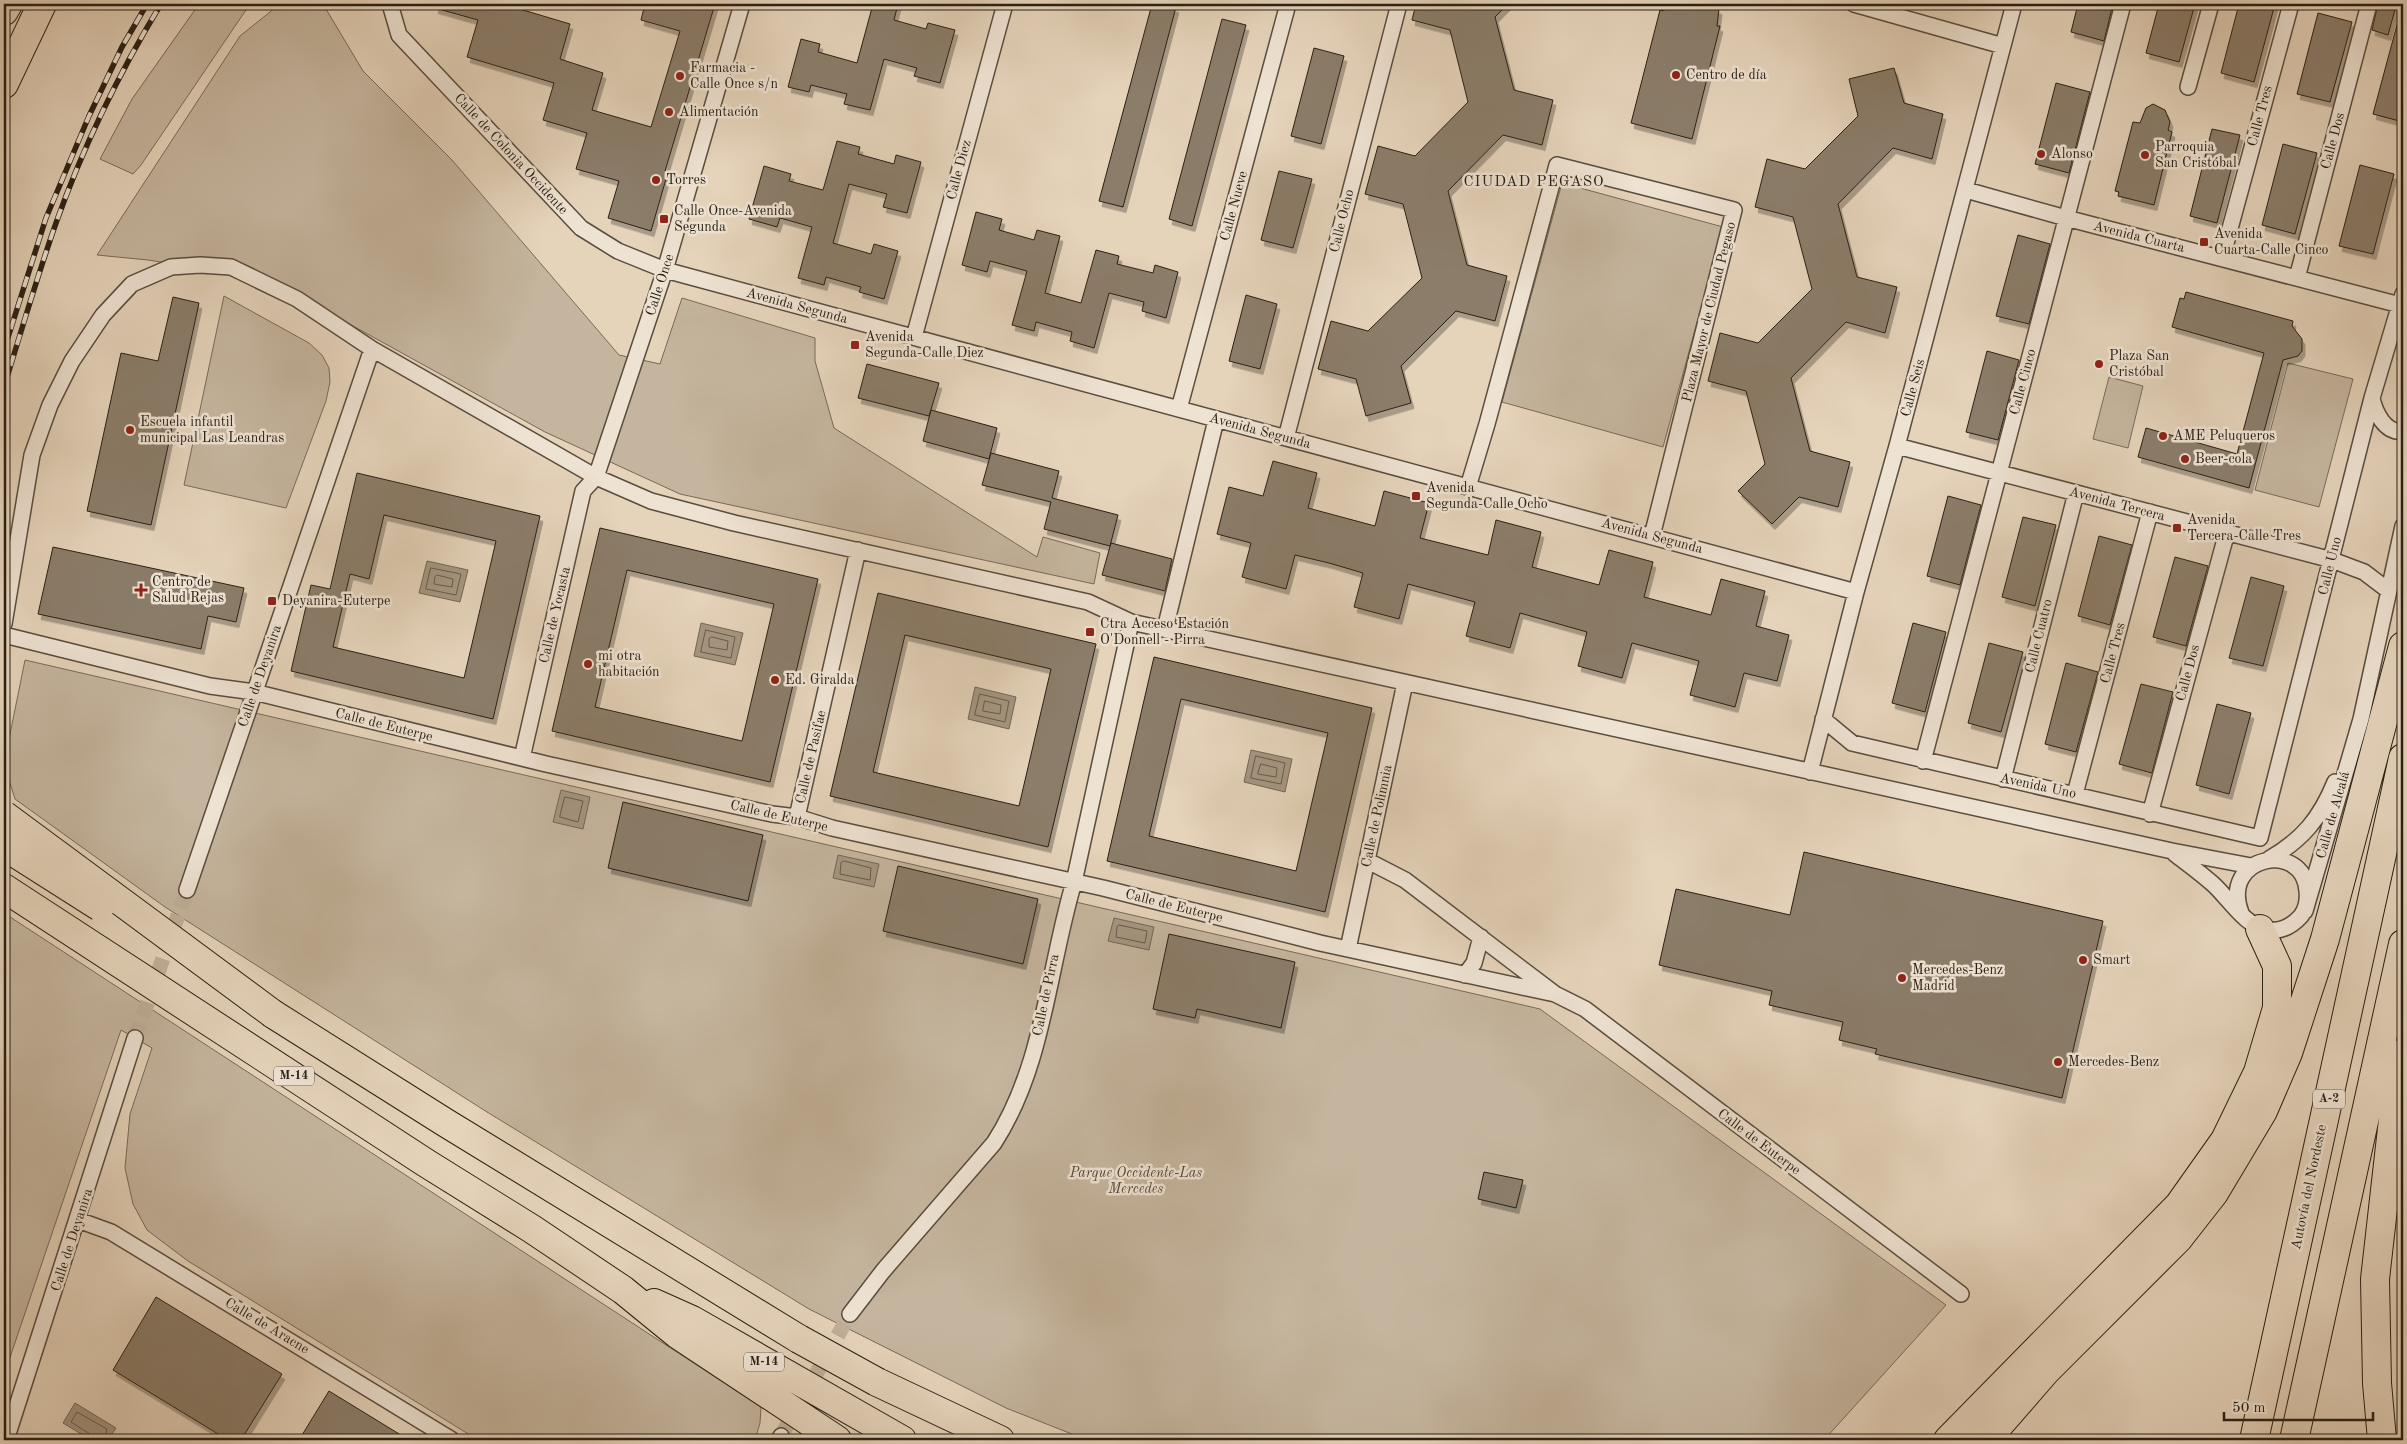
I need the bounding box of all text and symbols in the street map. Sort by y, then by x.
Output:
place label: Farmacia - Calle Once s/n [690,61,778,91]
place label: Centro de día [1686,68,1767,82]
marker: Centro de día [1670,69,1682,81]
marker: Farmacia - Calle Once s/n [674,70,686,82]
street label: Calle Tres [2245,84,2275,148]
street label: Calle de Colonia Occidente [451,91,571,217]
place label: Alimentación [679,105,759,119]
marker: Alimentación [663,106,675,118]
street label: Calle Dos [2319,111,2347,171]
street label: Calle Diez [944,138,974,202]
place label: Parroquia San Cristóbal [2155,140,2237,170]
place label: Alonso [2051,147,2093,161]
marker: Alonso [2035,148,2047,160]
marker: Parroquia San Cristóbal [2139,149,2151,161]
street label: Calle Nueve [1218,169,1250,243]
place label: Torres [666,173,706,187]
marker: Torres [650,174,662,186]
district label: CIUDAD PEGASO [1464,175,1604,190]
street label: Calle Ocho [1327,188,1357,254]
place label: Calle Once-Avenida Segunda [674,204,792,234]
marker: Calle Once-Avenida Segunda [658,213,670,225]
street label: Avenida Cuarta [2092,219,2186,255]
street label: Plaza Mayor de Ciudad Pegaso [1680,220,1738,404]
place label: Avenida Cuarta-Calle Cinco [2214,227,2329,257]
marker: Avenida Cuarta-Calle Cinco [2198,236,2210,248]
street label: Calle Once [643,252,677,318]
street label: Avenida Segunda [745,286,849,326]
place label: Avenida Segunda-Calle Diez [865,330,984,360]
marker: Avenida Segunda-Calle Diez [849,339,861,351]
street label: Calle Cinco [2007,347,2039,417]
place label: Plaza San Cristóbal [2109,349,2170,379]
street label: Calle Seis [1899,358,1927,418]
marker: Plaza San Cristóbal [2093,358,2105,370]
street label: Avenida Segunda [1208,411,1312,451]
place label: Escuela infantil municipal Las Leandras [140,415,284,445]
marker: Escuela infantil municipal Las Leandras [124,424,136,436]
place label: AME Peluqueros [2173,429,2275,443]
marker: AME Peluqueros [2157,430,2169,442]
place label: Beer-cola [2195,452,2252,466]
marker: Beer-cola [2179,453,2191,465]
place label: Avenida Segunda-Calle Ocho [1426,481,1548,511]
street label: Avenida Tercera [2067,484,2167,524]
marker: Avenida Segunda-Calle Ocho [1410,490,1422,502]
place label: Avenida Tercera-Calle Tres [2187,513,2301,543]
street label: Avenida Segunda [1600,516,1704,556]
marker: Avenida Tercera-Calle Tres [2171,522,2183,534]
street label: Calle Uno [2316,535,2344,597]
street label: Calle de Yocasta [537,565,573,665]
place label: Centro de Salud Rejas [152,575,224,605]
marker: Centro de Salud Rejas [134,583,148,597]
place label: Deyanira-Euterpe [282,594,390,608]
marker: Deyanira-Euterpe [266,595,278,607]
street label: Calle Cuatro [2023,598,2055,674]
place label: Ctra Acceso Estación O'Donnell - Pirra [1100,617,1230,647]
street label: Calle Tres [2098,621,2128,685]
street label: Calle de Deyanira [236,623,284,729]
marker: Ctra Acceso Estación O'Donnell - Pirra [1084,626,1096,638]
street label: Calle Dos [2174,643,2202,703]
place label: mi otra habitación [598,649,660,679]
marker: mi otra habitación [582,658,594,670]
place label: Ed. Giralda [785,673,854,687]
marker: Ed. Giralda [769,674,781,686]
street label: Calle de Euterpe [334,706,434,744]
street label: Calle de Pasifae [793,709,829,805]
street label: Calle de Polimnia [1359,763,1395,869]
street label: Calle de Alcalá [2314,770,2352,860]
street label: Avenida Uno [1998,771,2078,801]
street label: Calle de Euterpe [729,798,829,834]
street label: Calle de Euterpe [1124,887,1224,925]
street label: Calle de Pirra [1030,953,1062,1037]
place label: Smart [2093,953,2130,967]
marker: Smart [2077,954,2089,966]
place label: Mercedes-Benz Madrid [1912,963,2003,993]
marker: Mercedes-Benz Madrid [1896,972,1908,984]
place label: Mercedes-Benz [2068,1055,2159,1069]
marker: Mercedes-Benz [2052,1056,2064,1068]
road number: M-14 [274,1066,314,1086]
road number: A-2 [2313,1090,2345,1108]
street label: Calle de Euterpe [1715,1106,1803,1178]
street label: Autovía del Nordeste [2289,1123,2329,1251]
park label: Parque Occidente-Las Mercedes [1069,1166,1202,1196]
street label: Calle de Deyanira [49,1187,95,1293]
street label: Calle de Aracne [223,1295,311,1357]
road number: M-14 [744,1352,784,1371]
scale bar [2224,1389,2373,1421]
text: 50 m [2232,1401,2266,1416]

